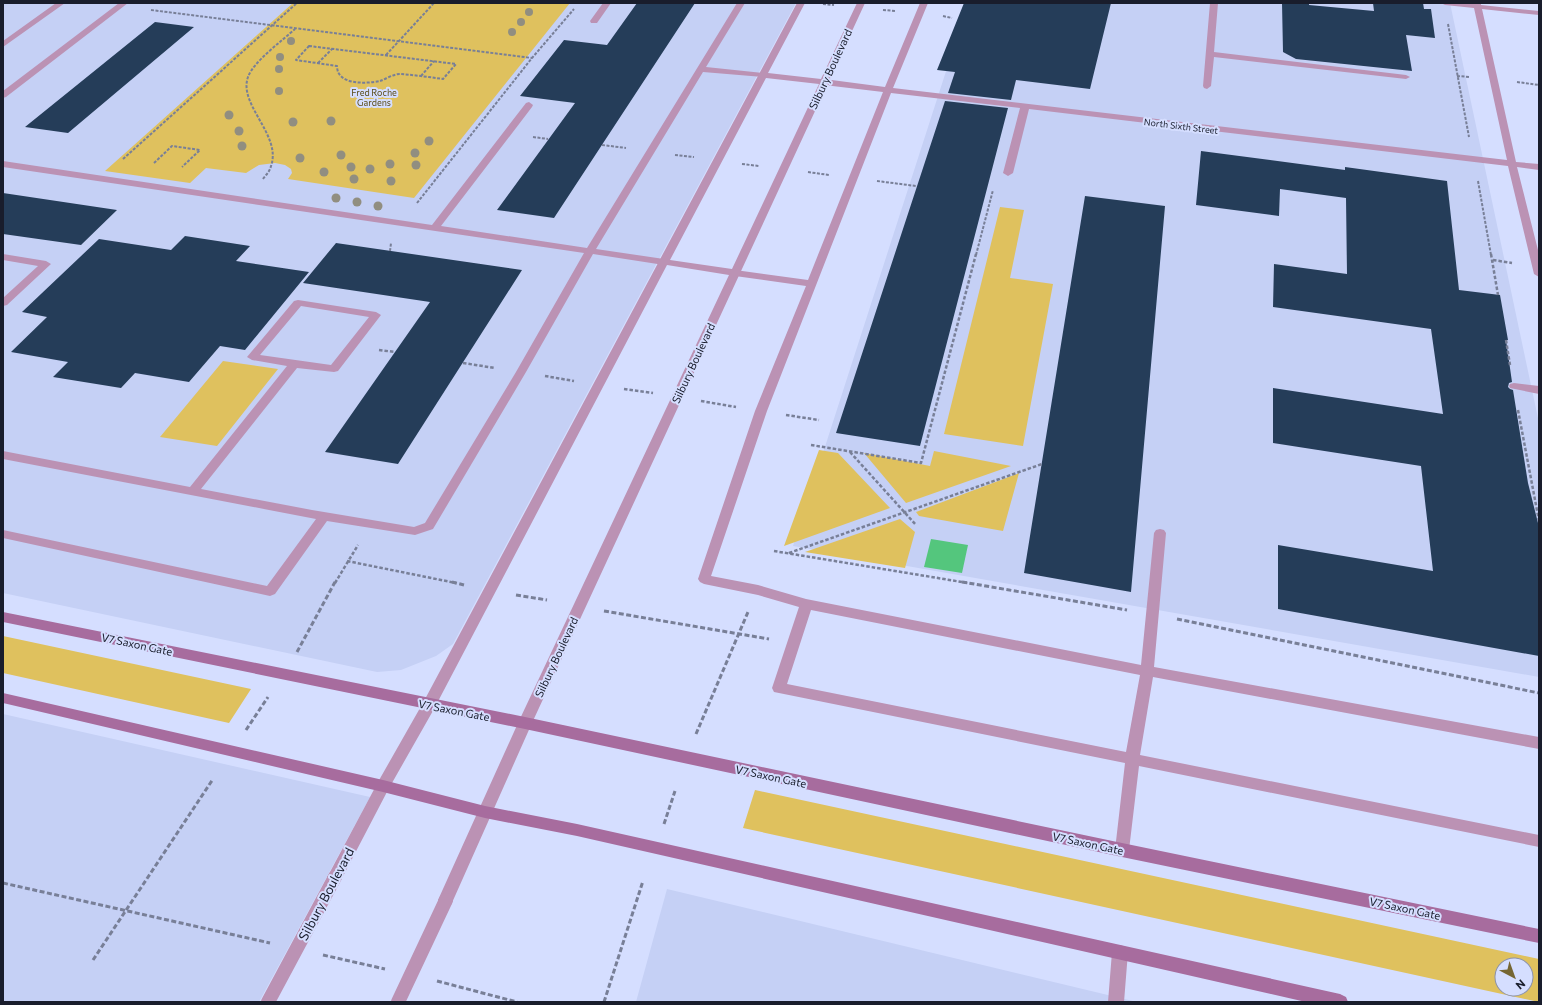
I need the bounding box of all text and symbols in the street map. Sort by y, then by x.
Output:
street label: Silbury Boulevard [806,27,854,111]
park label: Fred Roche Gardens [351,87,397,108]
street label: North Sixth Street [1143,116,1219,136]
street label: Silbury Boulevard [669,321,717,405]
street label: Silbury Boulevard [532,615,580,699]
street label: V7 Saxon Gate [100,630,174,658]
street label: V7 Saxon Gate [417,697,491,723]
street label: V7 Saxon Gate [734,762,808,790]
street label: V7 Saxon Gate [1051,829,1125,857]
street label: Silbury Boulevard [295,845,357,943]
street label: V7 Saxon Gate [1368,894,1442,922]
north arrow [1494,957,1534,997]
text: N [1514,977,1528,993]

